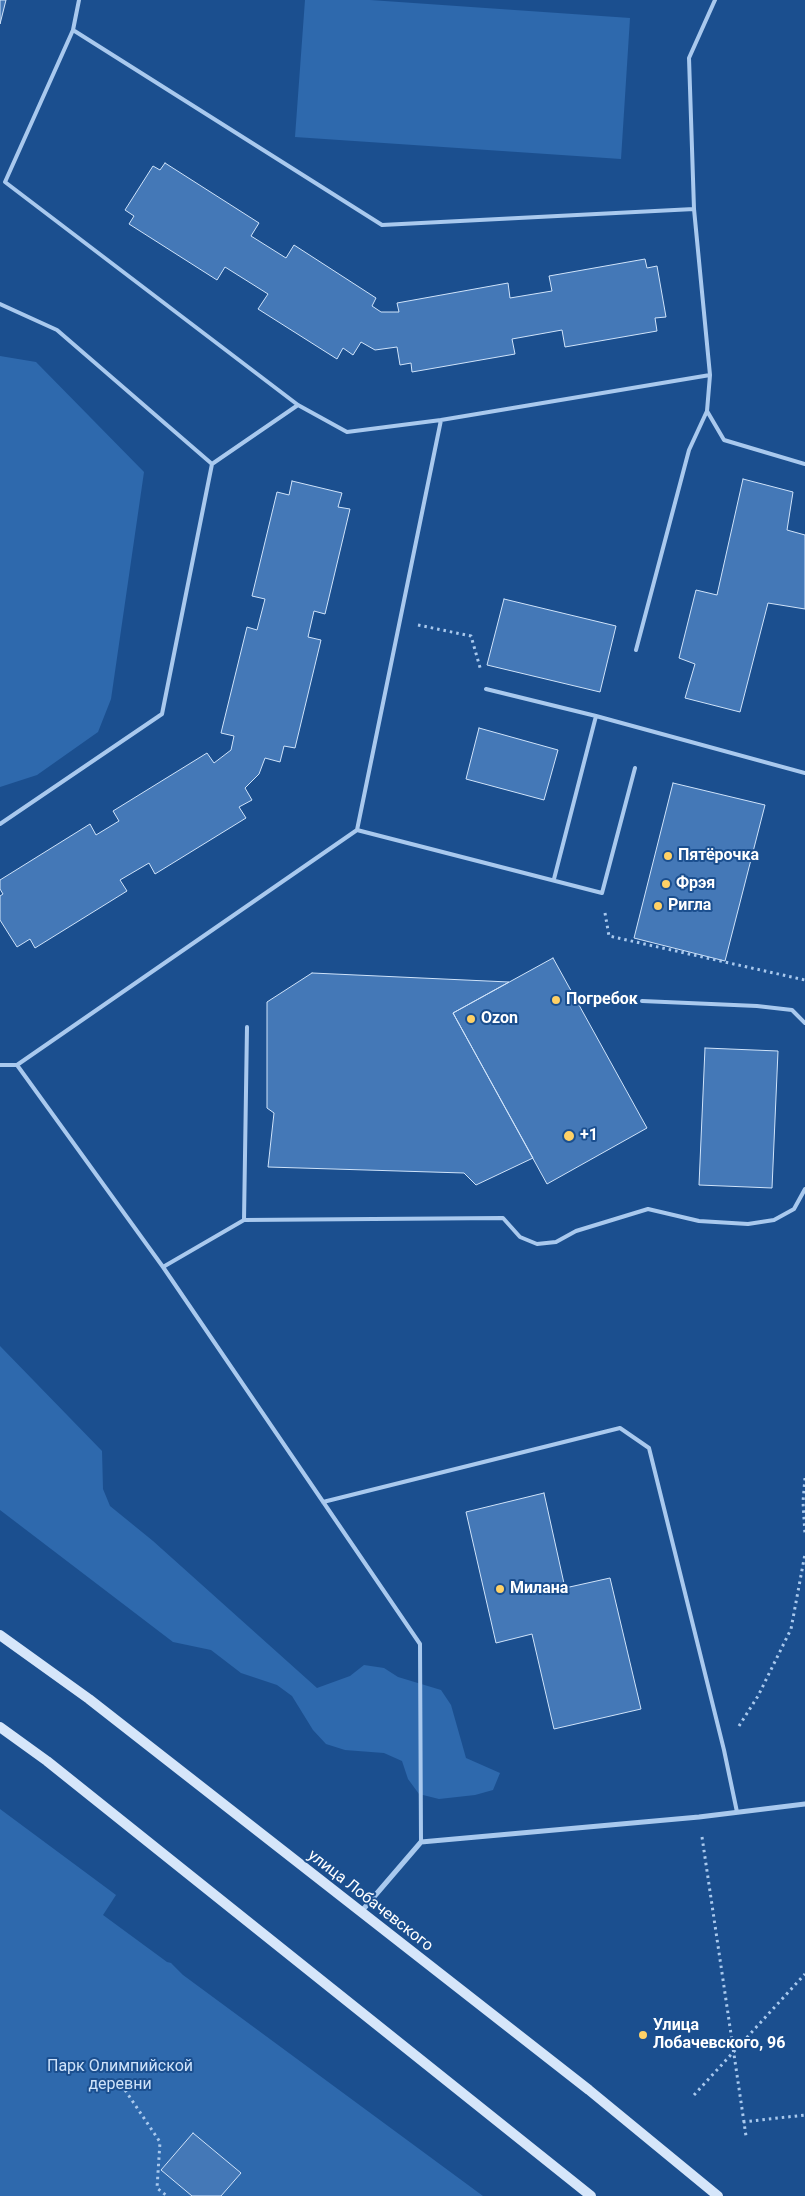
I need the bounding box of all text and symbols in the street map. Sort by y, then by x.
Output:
place label: Пятёрочка [678,846,759,866]
marker: Пятёрочка [662,850,674,862]
place label: Фрэя [676,874,715,894]
marker: Фрэя [660,878,672,890]
place label: Ригла [668,896,711,916]
marker: Ригла [652,900,664,912]
place label: Погребок [566,990,638,1010]
marker: Погребок [550,994,562,1006]
place label: Ozon [481,1009,518,1029]
marker: Ozon [465,1013,477,1025]
place label: +1 [580,1126,598,1146]
marker: +1 [562,1129,576,1143]
place label: Милана [510,1579,568,1599]
marker: Милана [494,1583,506,1595]
street label: улица Лобачевского [303,1846,437,1956]
place label: Улица Лобачевского, 96 [653,2016,785,2054]
marker: Улица Лобачевского, 96 [637,2029,649,2041]
park label: Парк Олимпийской деревни [47,2057,193,2095]

